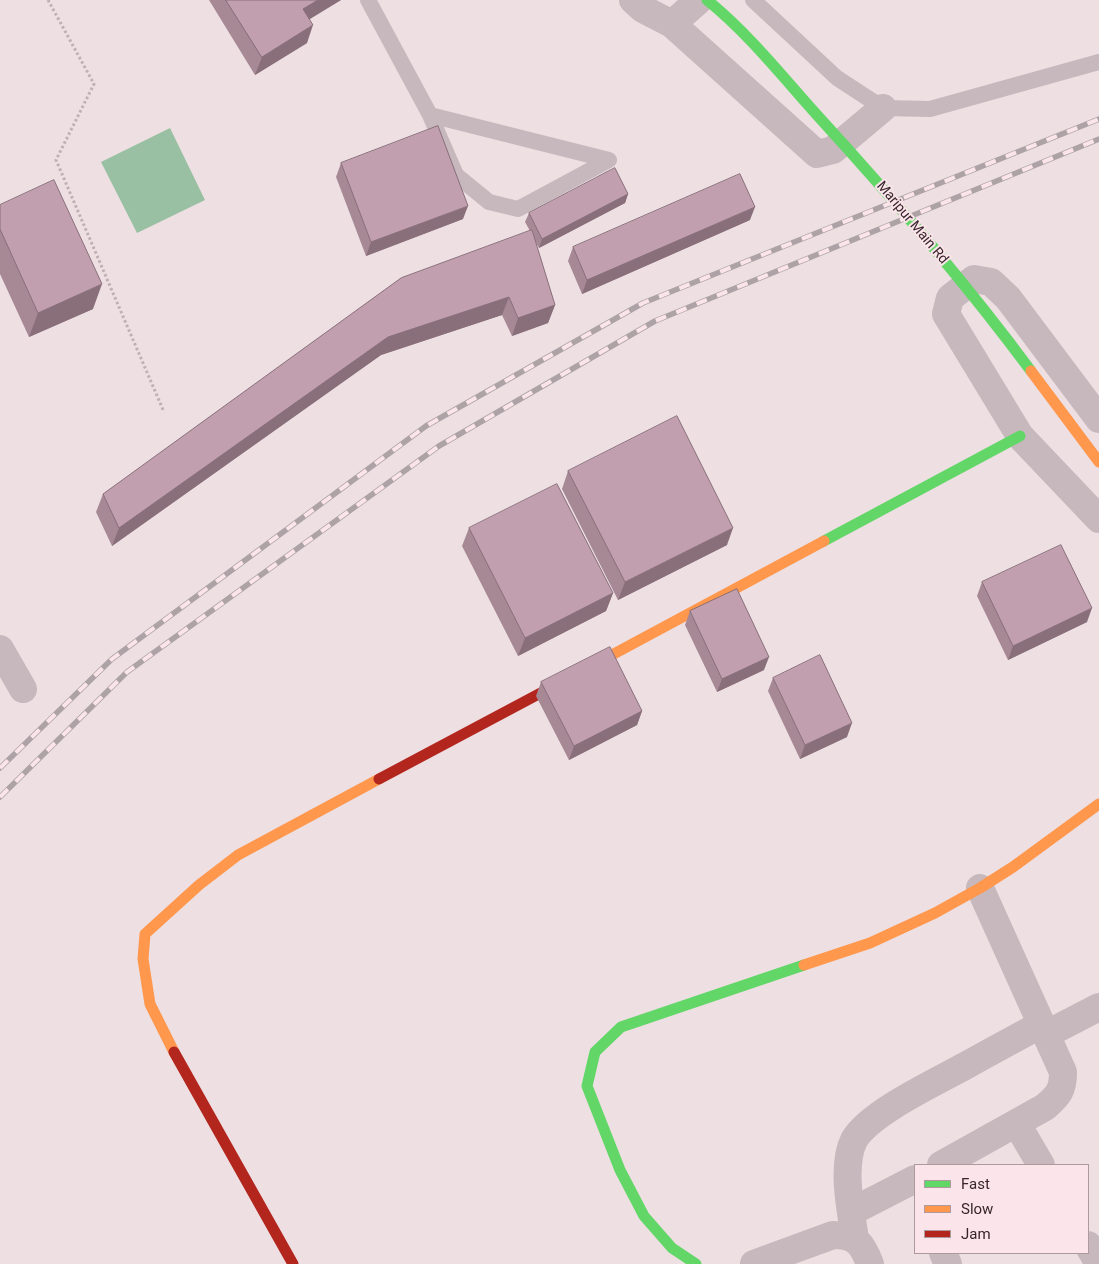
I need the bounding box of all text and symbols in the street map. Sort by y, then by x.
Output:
street label: Maripur Main Rd [873,178,951,268]
legend [914,1164,1089,1254]
text: Fast [961,1175,990,1193]
text: Slow [961,1200,993,1218]
text: Jam [961,1225,991,1243]

